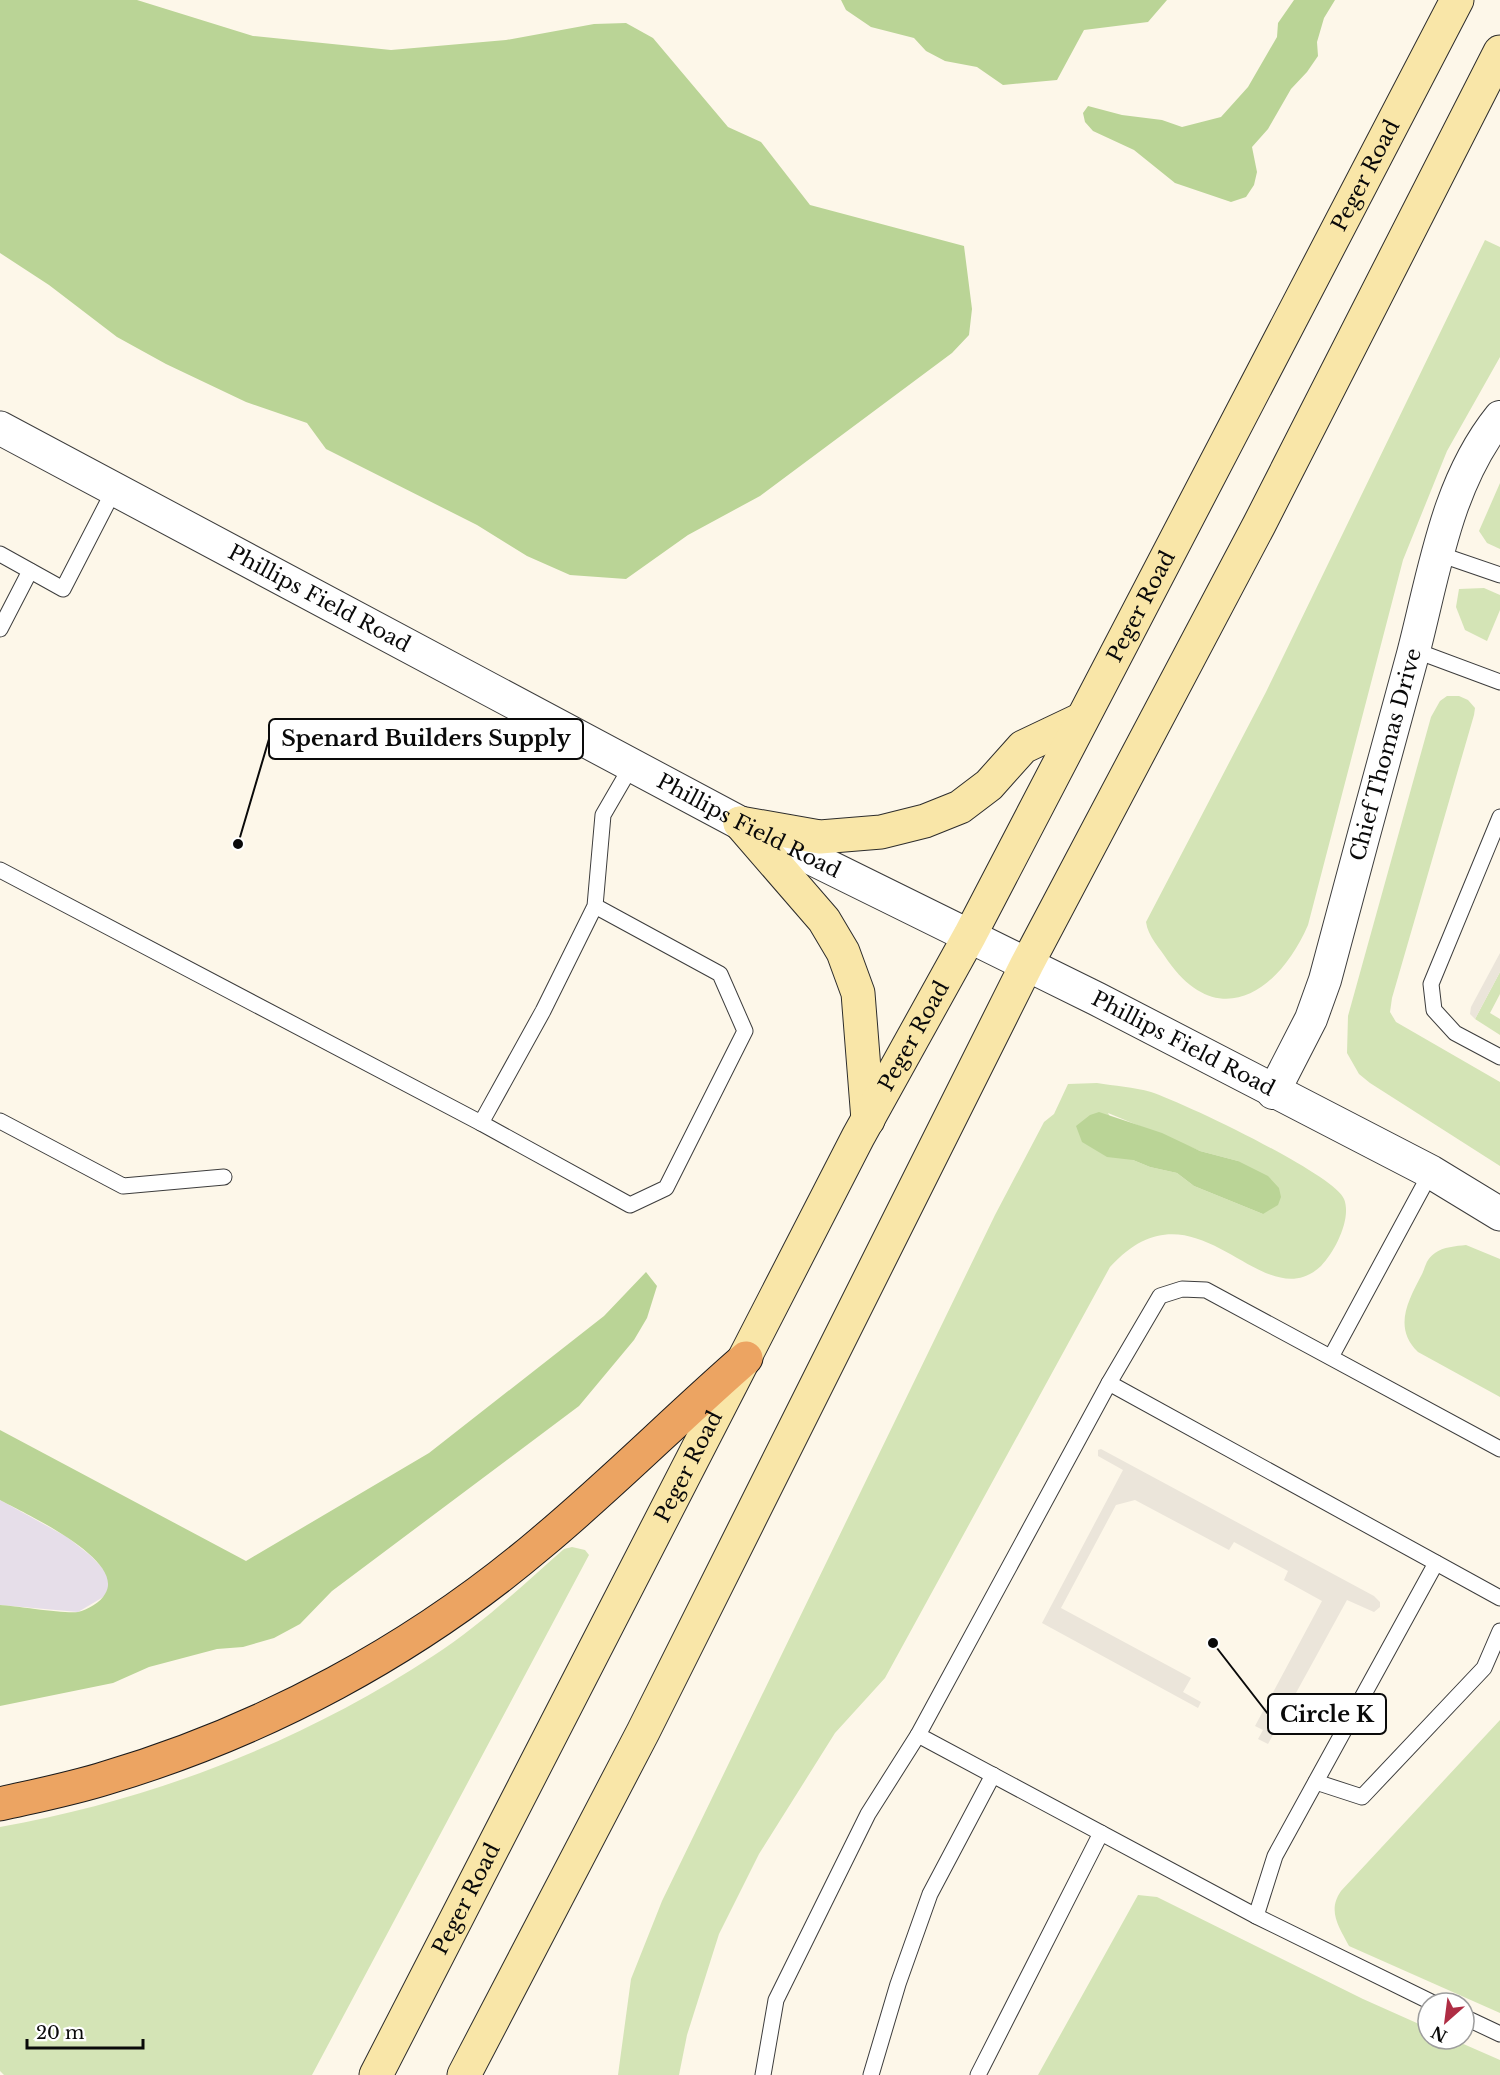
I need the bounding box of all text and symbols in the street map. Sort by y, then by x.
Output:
street label: Peger Road [1326,115,1405,235]
street label: Phillips Field Road [224,539,415,658]
street label: Peger Road [1101,546,1181,666]
street label: Chief Thomas Drive [1344,645,1427,864]
callout: Spenard Builders Supply [269,719,583,759]
text: Spenard Builders Supply [281,725,572,752]
street label: Phillips Field Road [652,768,845,884]
street label: Peger Road [873,976,955,1096]
street label: Phillips Field Road [1087,985,1279,1102]
street label: Peger Road [649,1407,728,1527]
callout: Circle K [1268,1694,1386,1734]
text: Circle K [1280,1701,1375,1728]
street label: Peger Road [427,1839,506,1959]
north arrow [1416,1991,1476,2051]
scale bar [27,2012,142,2050]
text: 20 m [36,2022,84,2044]
text: N [1428,2022,1450,2047]

